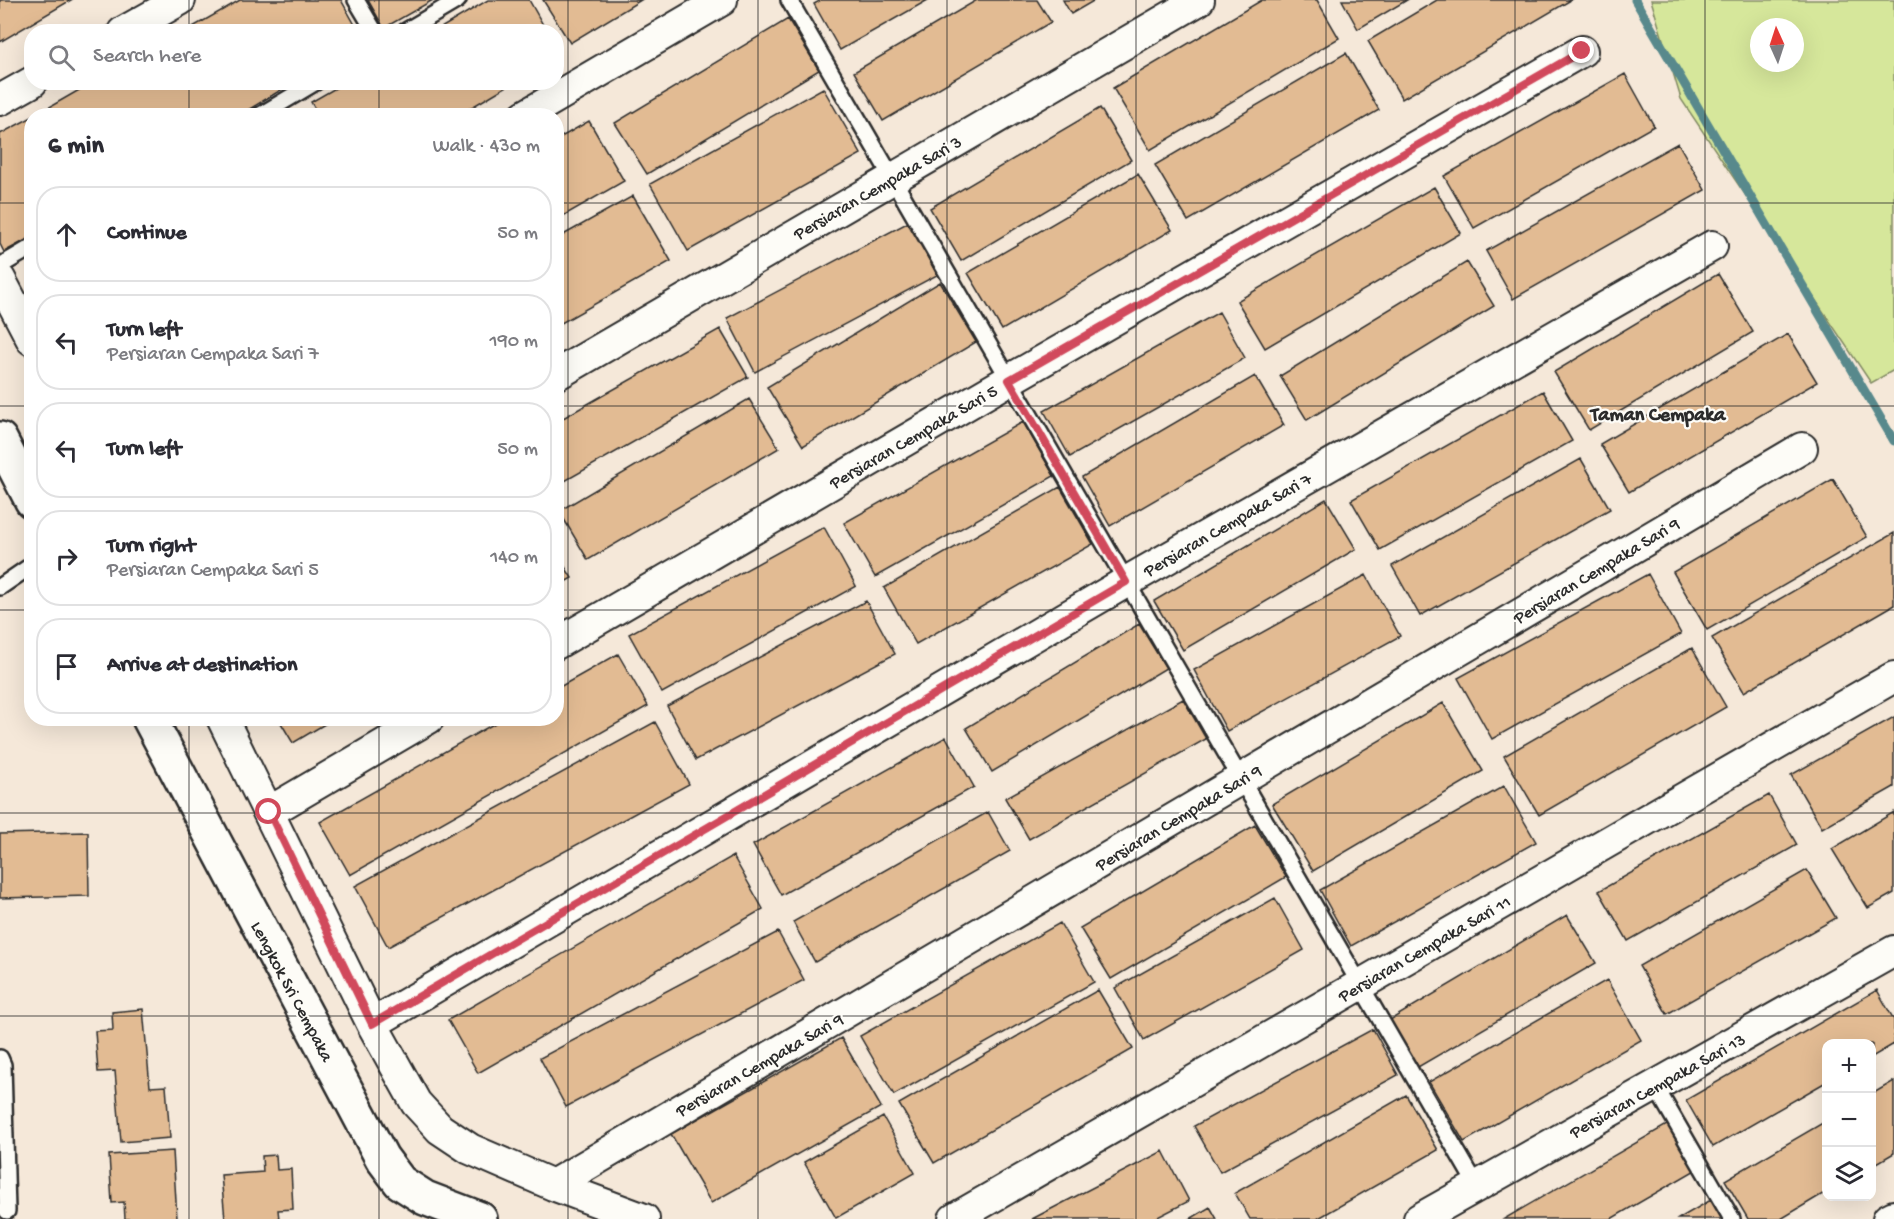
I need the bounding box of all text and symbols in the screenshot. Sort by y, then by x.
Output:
north arrow [1750,18,1804,72]
search box [24,24,564,90]
route end [1568,37,1594,63]
icon: search [45,41,78,74]
text: Search here [93,44,201,70]
text: 6 min [48,132,104,163]
street label: Persiaran Cempaka Sari 3 [790,132,966,246]
text: Walk · 430 m [433,136,540,159]
icon: ahead [50,218,83,251]
text: Continue [107,221,187,247]
text: 50 m [497,223,538,246]
text: Turn left [107,318,181,344]
icon: left [50,326,83,359]
text: 190 m [490,331,538,354]
text: Persiaran Cempaka Sari 7 [107,344,319,367]
street label: Persiaran Cempaka Sari 5 [826,381,1002,495]
district label: Taman Cempaka [1589,405,1726,428]
icon: left [50,434,83,467]
text: Turn left [107,437,181,463]
text: 50 m [497,439,538,462]
street label: Persiaran Cempaka Sari 7 [1140,469,1317,583]
street label: Persiaran Cempaka Sari 9 [1510,514,1684,631]
text: Turn right [107,534,195,560]
icon: right [50,542,83,575]
text: 140 m [490,547,538,570]
text: Persiaran Cempaka Sari 5 [107,560,319,583]
icon: arrive [50,650,83,683]
text: Arrive at destination [107,653,297,679]
street label: Persiaran Cempaka Sari 9 [1092,761,1266,878]
route start [255,798,281,824]
street label: Persiaran Cempaka Sari 11 [1334,892,1515,1009]
street label: Lengkok Sri Cempaka [245,918,337,1067]
street label: Persiaran Cempaka Sari 9 [672,1010,848,1123]
street label: Persiaran Cempaka Sari 13 [1566,1030,1750,1145]
map controls [1822,1039,1876,1201]
button: + [1822,1039,1876,1093]
button: − [1822,1093,1876,1147]
button: layers [1822,1147,1876,1201]

